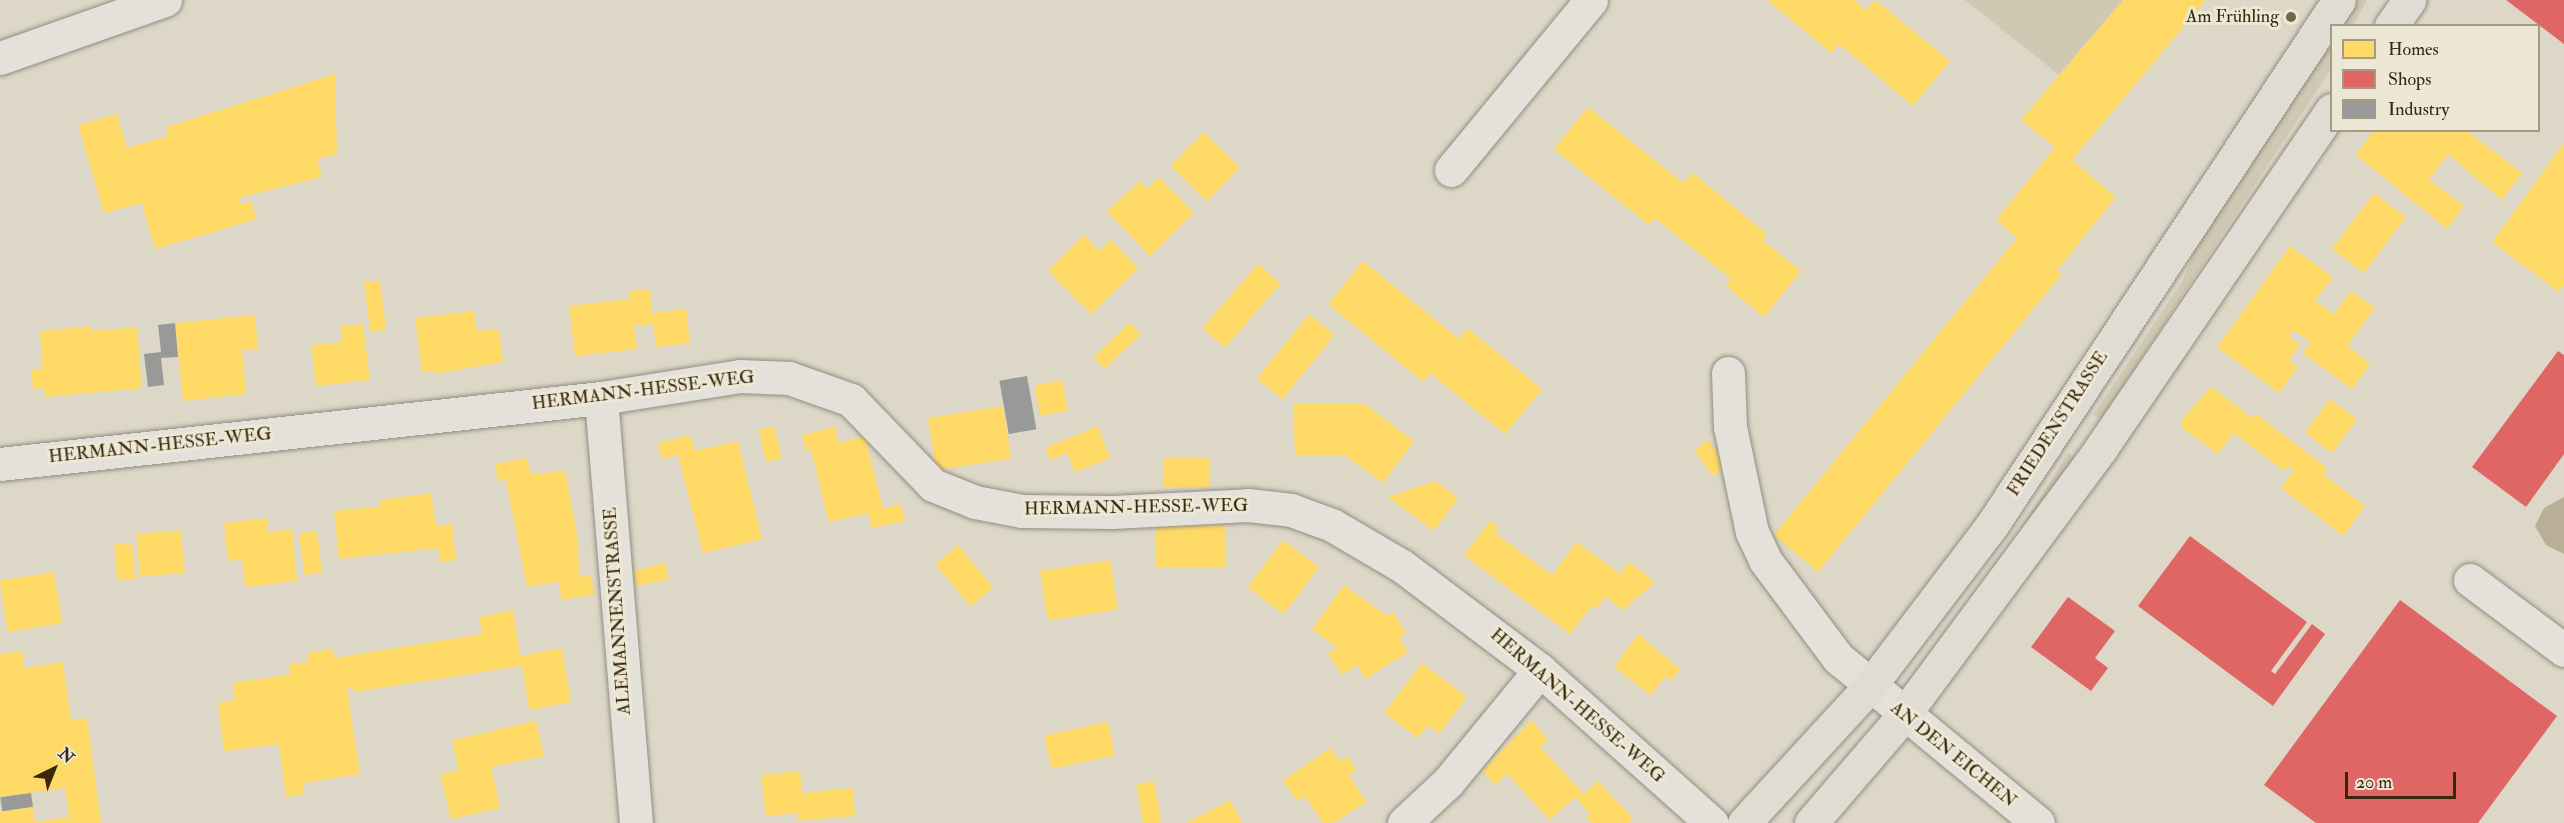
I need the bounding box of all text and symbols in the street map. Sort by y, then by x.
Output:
place label: Am Frühling [2186,6,2279,28]
marker: Am Frühling [2284,10,2298,24]
legend [2330,24,2540,132]
text: Homes [2388,38,2439,61]
text: Shops [2388,68,2431,91]
text: Industry [2388,98,2449,121]
street label: FRIEDENSTRASSE [2003,347,2113,501]
street label: HERMANN-HESSE-WEG [531,367,755,415]
street label: HERMANN-HESSE-WEG [47,424,273,468]
street label: HERMANN-HESSE-WEG [1024,495,1248,521]
street label: ALEMANNENSTRASSE [600,506,636,716]
street label: HERMANN-HESSE-WEG [1485,624,1669,788]
street label: AN DEN EICHEN [1886,698,2020,812]
north arrow [24,739,84,799]
text: N [54,744,78,768]
scale bar [2348,760,2459,798]
text: 20 m [2356,771,2392,794]

